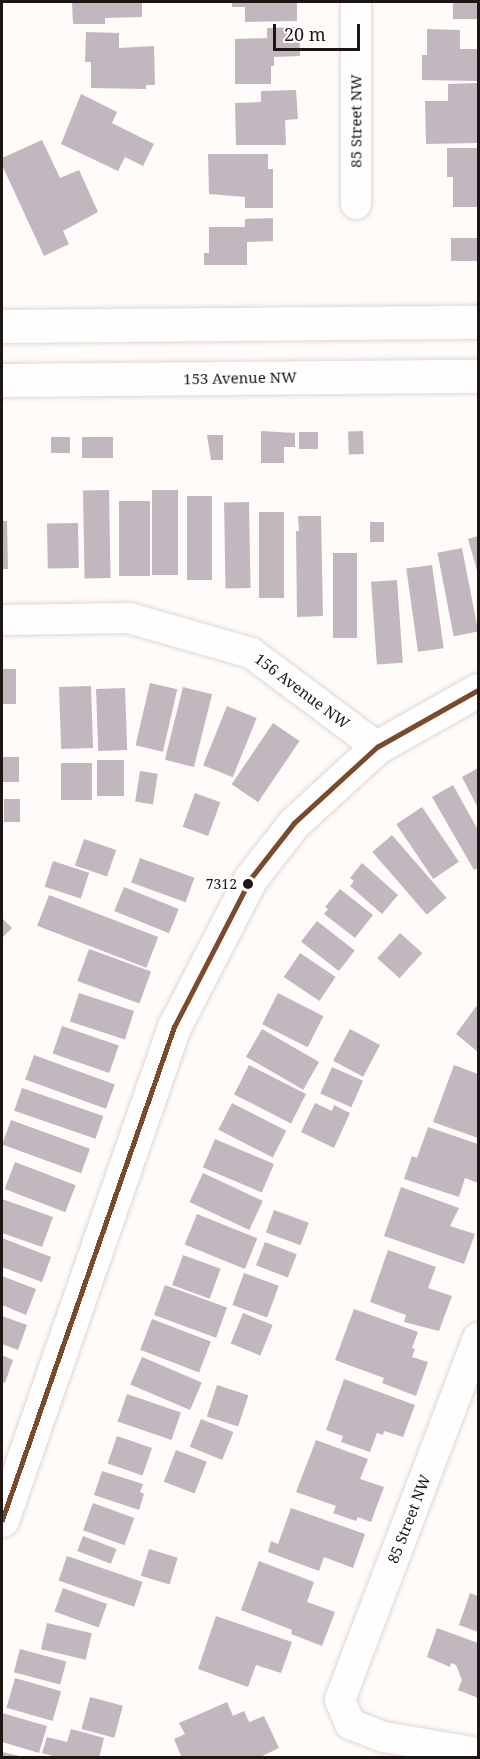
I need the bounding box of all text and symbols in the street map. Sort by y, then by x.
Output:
scale bar [276,12,363,50]
text: 20 m [284,22,326,46]
street label: 85 Street NW [347,74,365,168]
street label: 153 Avenue NW [183,368,297,388]
street label: 156 Avenue NW [251,650,353,732]
place label: 7312 [206,876,237,892]
marker: 7312 [242,878,254,890]
street label: 85 Street NW [384,1472,434,1566]

